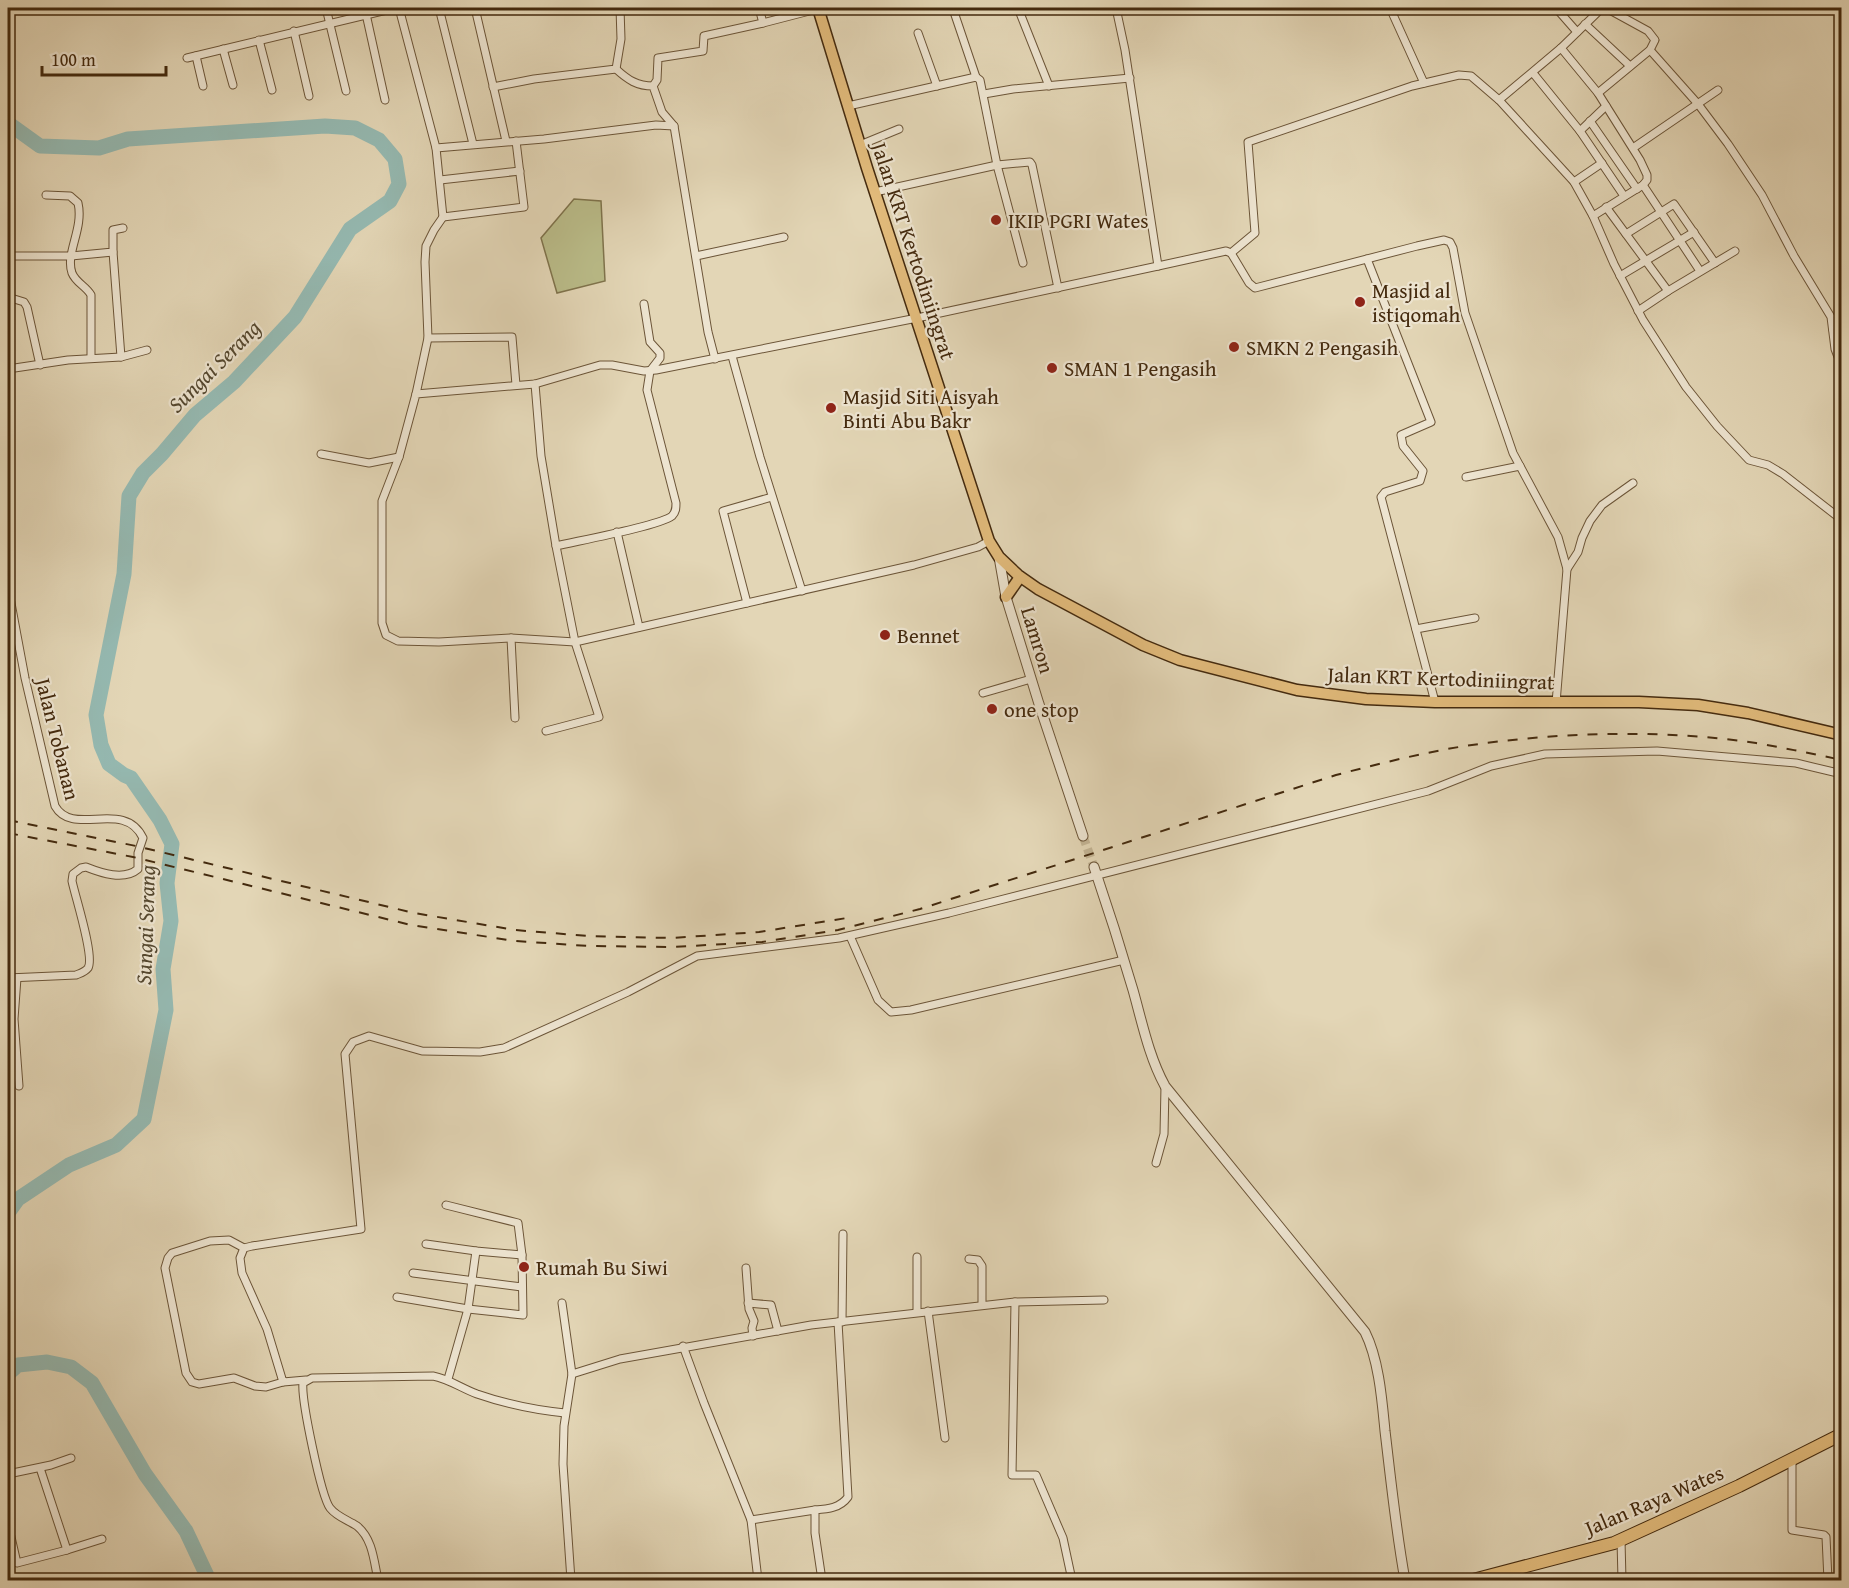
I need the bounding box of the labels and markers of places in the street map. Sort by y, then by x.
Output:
place label: IKIP PGRI Wates [1008,205,1149,236]
marker: IKIP PGRI Wates [989,213,1003,227]
place label: Masjid al istiqomah [1372,275,1460,330]
marker: Masjid al istiqomah [1353,295,1367,309]
place label: SMKN 2 Pengasih [1246,332,1399,363]
marker: SMKN 2 Pengasih [1227,340,1241,354]
place label: SMAN 1 Pengasih [1064,353,1217,384]
marker: SMAN 1 Pengasih [1045,361,1059,375]
place label: Masjid Siti Aisyah Binti Abu Bakr [843,381,999,436]
marker: Masjid Siti Aisyah Binti Abu Bakr [824,401,838,415]
place label: Bennet [897,620,960,651]
marker: Bennet [878,628,892,642]
place label: one stop [1004,694,1079,725]
marker: one stop [985,702,999,716]
place label: Rumah Bu Siwi [536,1252,668,1283]
marker: Rumah Bu Siwi [517,1260,531,1274]

